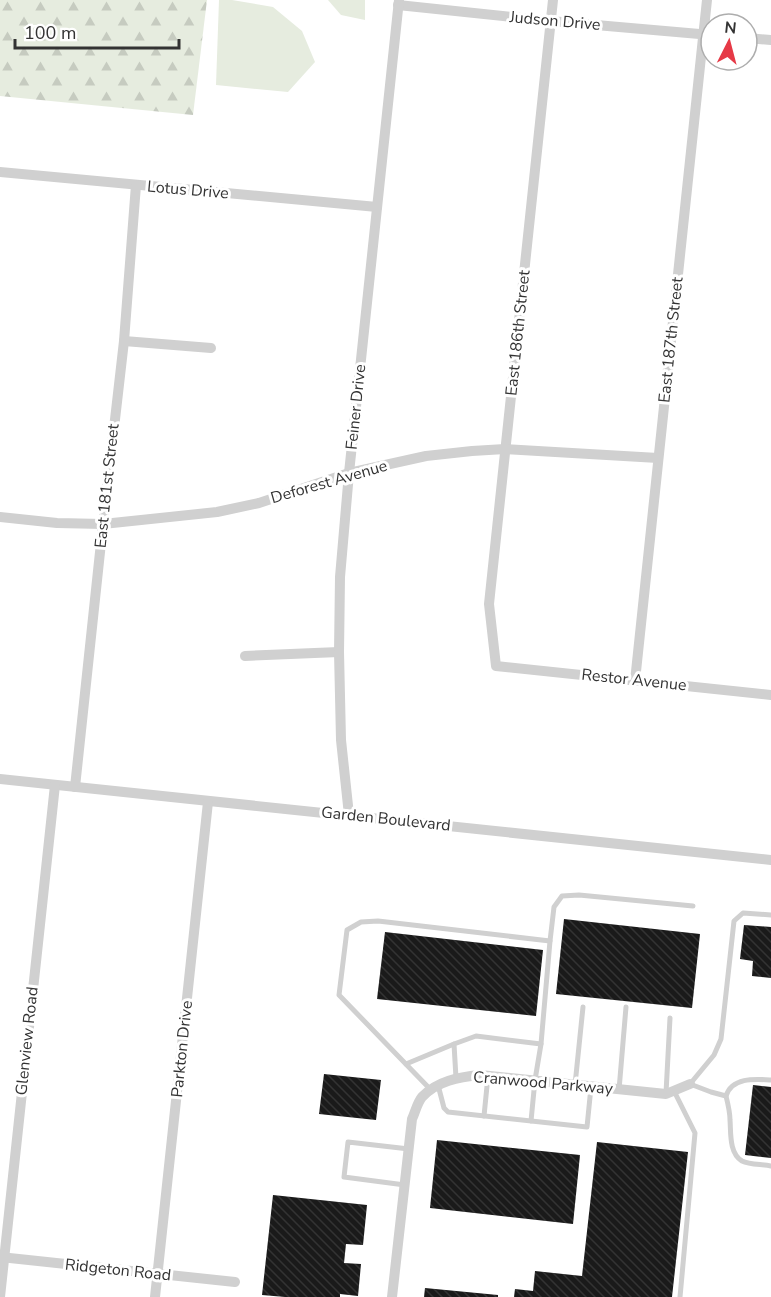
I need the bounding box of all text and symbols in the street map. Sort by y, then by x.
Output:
street label: Judson Drive [508,6,601,36]
scale bar [15,12,178,50]
north arrow [699,12,759,72]
text: N [723,17,738,40]
text: 100 m [24,21,76,45]
street label: Lotus Drive [146,175,230,205]
street label: East 186th Street [500,269,536,397]
street label: East 187th Street [653,276,689,404]
street label: Feiner Drive [341,363,371,451]
street label: East 181st Street [90,422,125,549]
street label: Deforest Avenue [268,455,390,509]
street label: Restor Avenue [580,664,688,696]
street label: Garden Boulevard [320,801,452,837]
street label: Glenview Road [10,986,44,1096]
street label: Parkton Drive [166,999,198,1099]
street label: Cranwood Parkway [472,1066,615,1100]
street label: Ridgeton Road [64,1253,172,1287]

